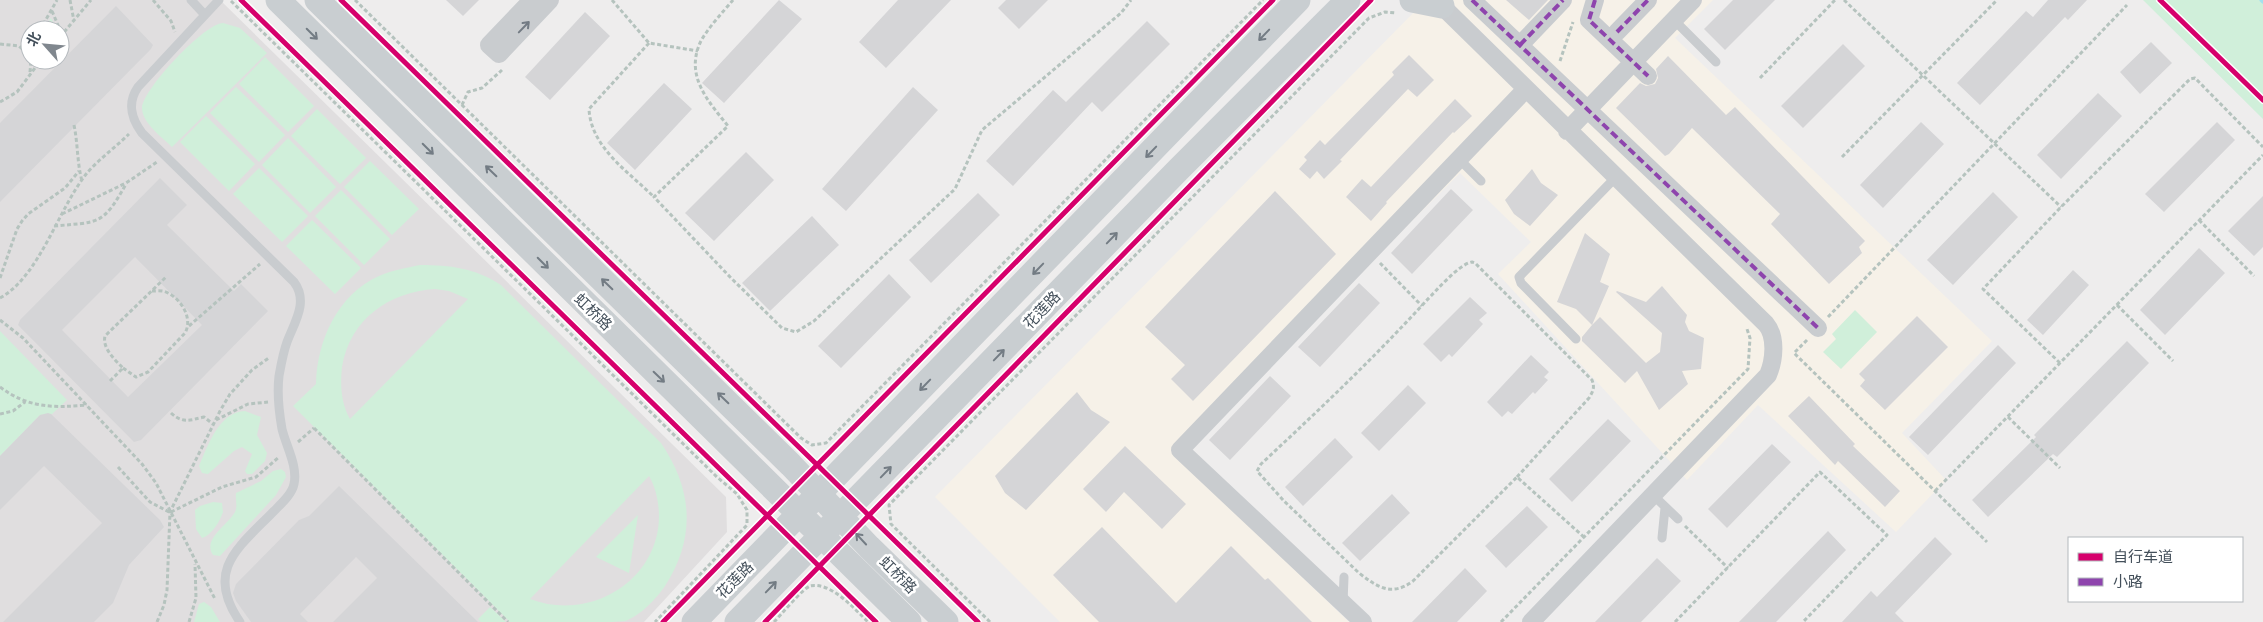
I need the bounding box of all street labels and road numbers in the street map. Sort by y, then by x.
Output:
street label: 花莲路 [1019,287,1064,332]
street label: 虹桥路 [571,289,616,334]
street label: 虹桥路 [876,552,921,597]
street label: 花莲路 [712,557,757,602]

